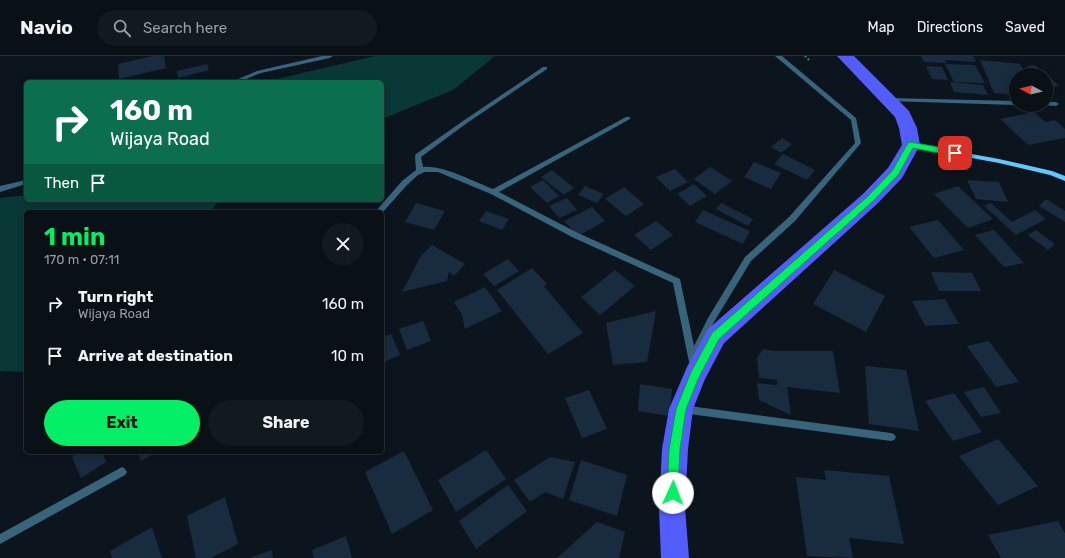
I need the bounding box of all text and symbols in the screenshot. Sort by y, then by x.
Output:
search box [97,10,377,46]
text: Navio [20,16,73,39]
icon: search [111,17,133,39]
text: Search here [143,19,227,37]
text: Map [868,19,895,36]
text: Directions [917,19,983,36]
text: Saved [1005,19,1045,36]
north arrow [1009,68,1053,112]
map controls [1009,68,1053,112]
text: 160 m [110,94,193,127]
icon: right [44,96,96,148]
text: Wijaya Road [110,128,210,150]
pin [938,136,972,170]
icon: arrive [944,142,966,164]
icon: arrive [87,172,109,194]
text: Then [44,174,79,192]
text: 1 min [44,223,105,251]
button: close [322,223,364,265]
text: 170 m · 07:11 [44,252,119,267]
text: Turn right [78,288,153,306]
icon: right [44,293,66,315]
text: 160 m [322,295,364,313]
text: Wijaya Road [78,306,150,321]
icon: arrive [44,345,66,367]
text: Arrive at destination [78,347,233,365]
text: 10 m [331,347,364,365]
button: Exit [44,400,200,446]
button: Share [208,400,364,446]
position arrow [652,472,694,514]

